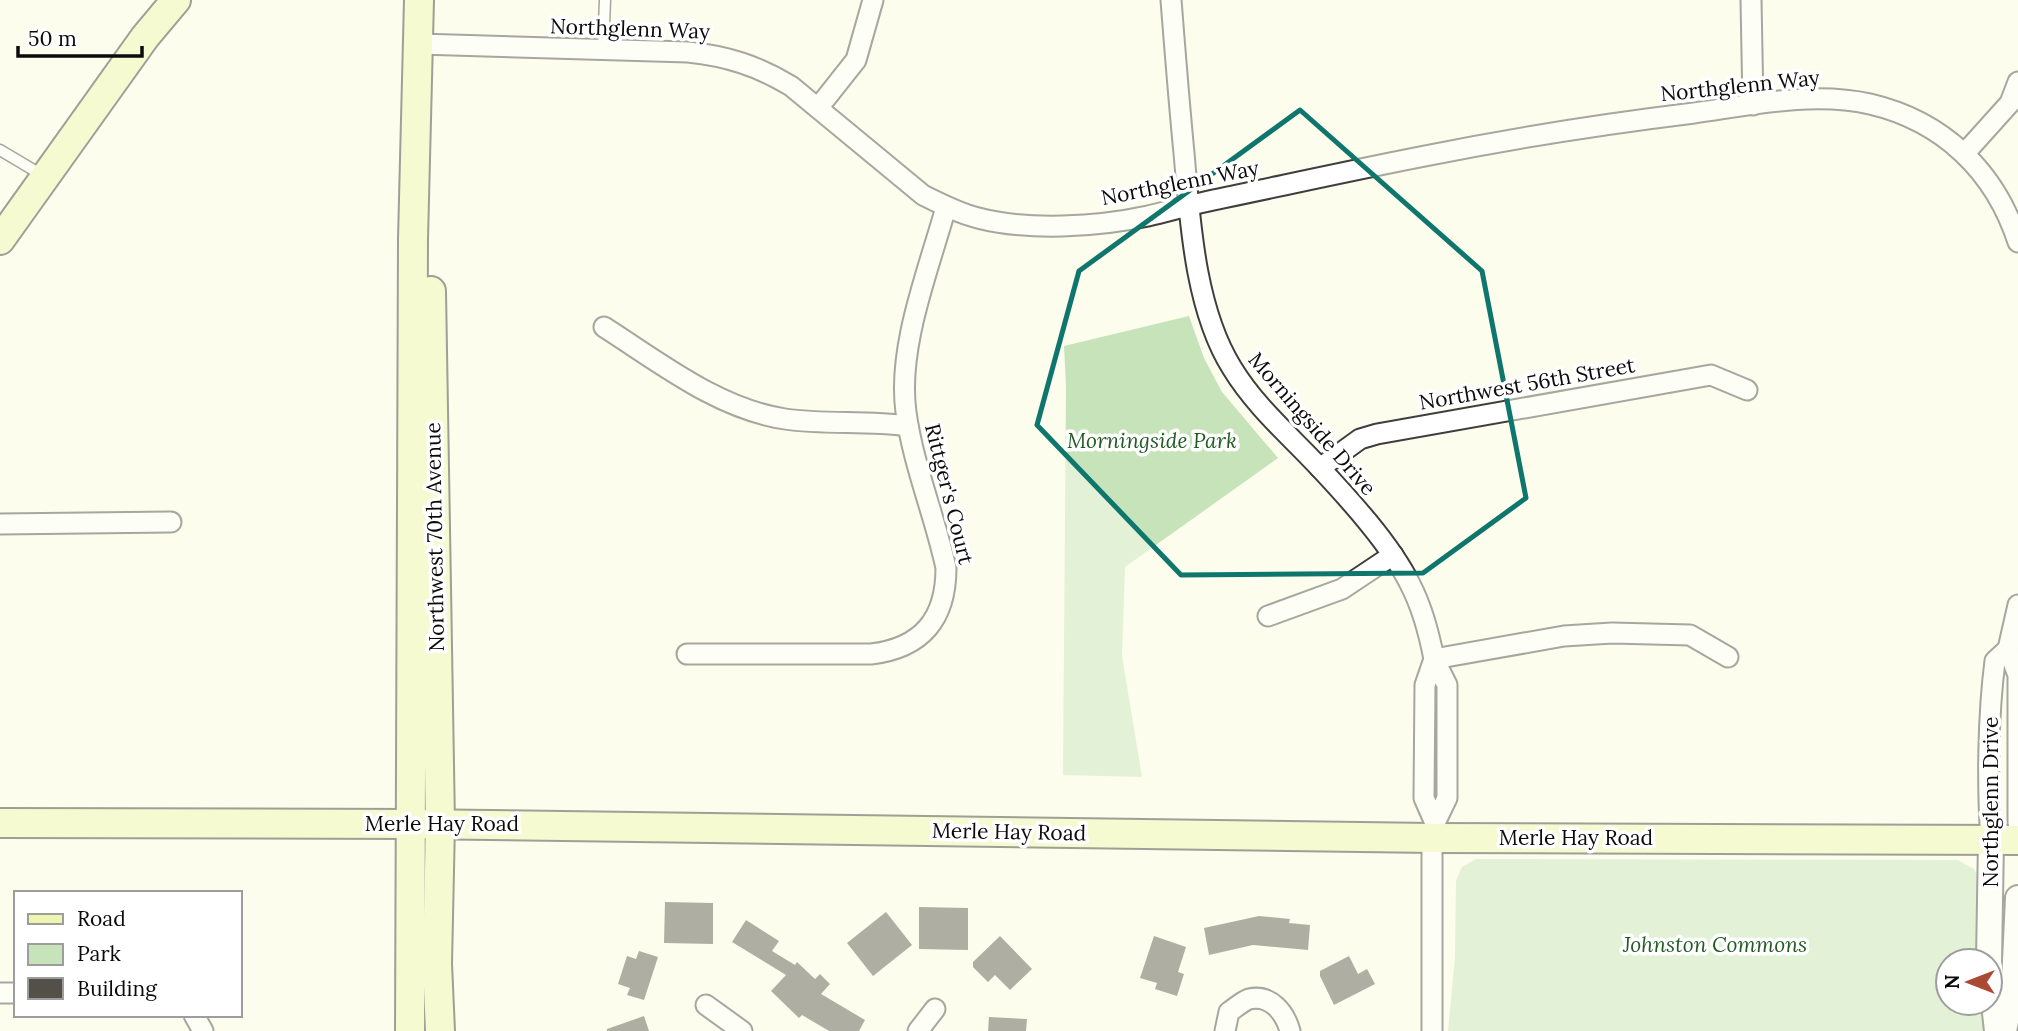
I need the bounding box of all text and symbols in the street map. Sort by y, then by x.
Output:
street label: Northglenn Way [550,12,710,45]
scale bar [18,14,142,58]
text: 50 m [28,25,77,52]
street label: Northglenn Way [1659,64,1821,107]
street label: Northglenn Way [1099,154,1261,211]
street label: Morningside Drive [1243,346,1382,501]
street label: Northwest 56th Street [1417,351,1638,416]
street label: Rittger's Court [919,421,980,568]
street label: Northwest 70th Avenue [419,422,450,652]
park label: Morningside Park [1067,427,1237,454]
street label: Northglenn Drive [1977,717,2004,887]
street label: Merle Hay Road [365,810,519,837]
street label: Merle Hay Road [932,817,1086,846]
street label: Merle Hay Road [1499,824,1653,851]
legend [14,891,242,1017]
text: Road [77,905,126,932]
park label: Johnston Commons [1622,931,1807,958]
text: Park [77,940,121,967]
north arrow [1934,947,2004,1017]
text: N [1940,974,1964,989]
text: Building [77,975,157,1002]

